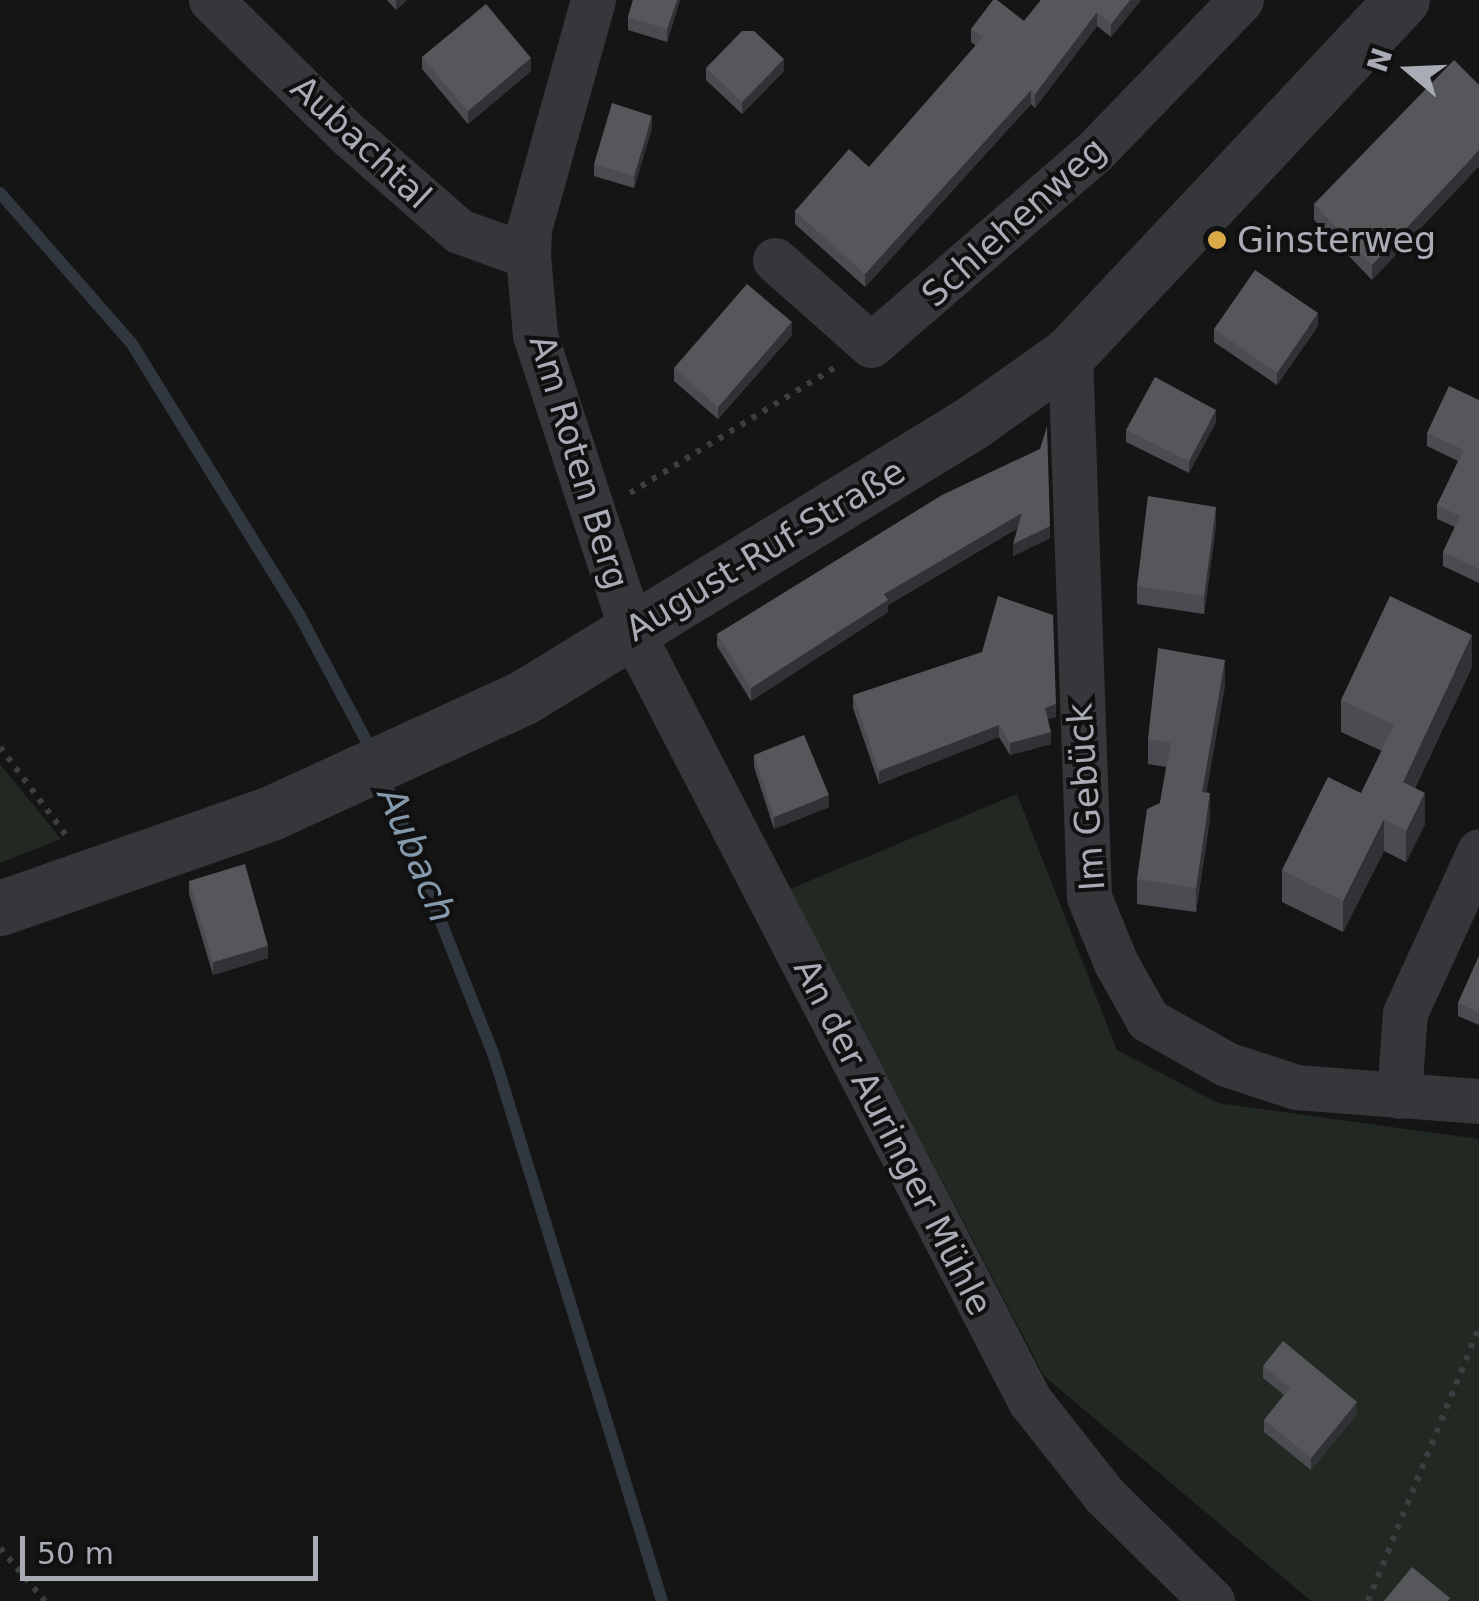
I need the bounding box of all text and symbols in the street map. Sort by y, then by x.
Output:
north arrow [1359,20,1459,120]
text: N [1361,44,1400,77]
street label: Aubachtal [282,67,440,217]
street label: Schlehenweg [913,128,1115,316]
place label: Ginsterweg [1237,219,1436,261]
marker: Ginsterweg [1206,229,1228,251]
street label: Am Roten Berg [520,330,638,594]
street label: August-Ruf-Straße [618,450,912,650]
street label: Im Gebück [1058,702,1114,892]
water label: Aubach [367,781,465,929]
street label: An der Auringer Mühle [785,952,1001,1322]
scale bar [25,1516,322,1578]
text: 50 m [37,1536,114,1571]

